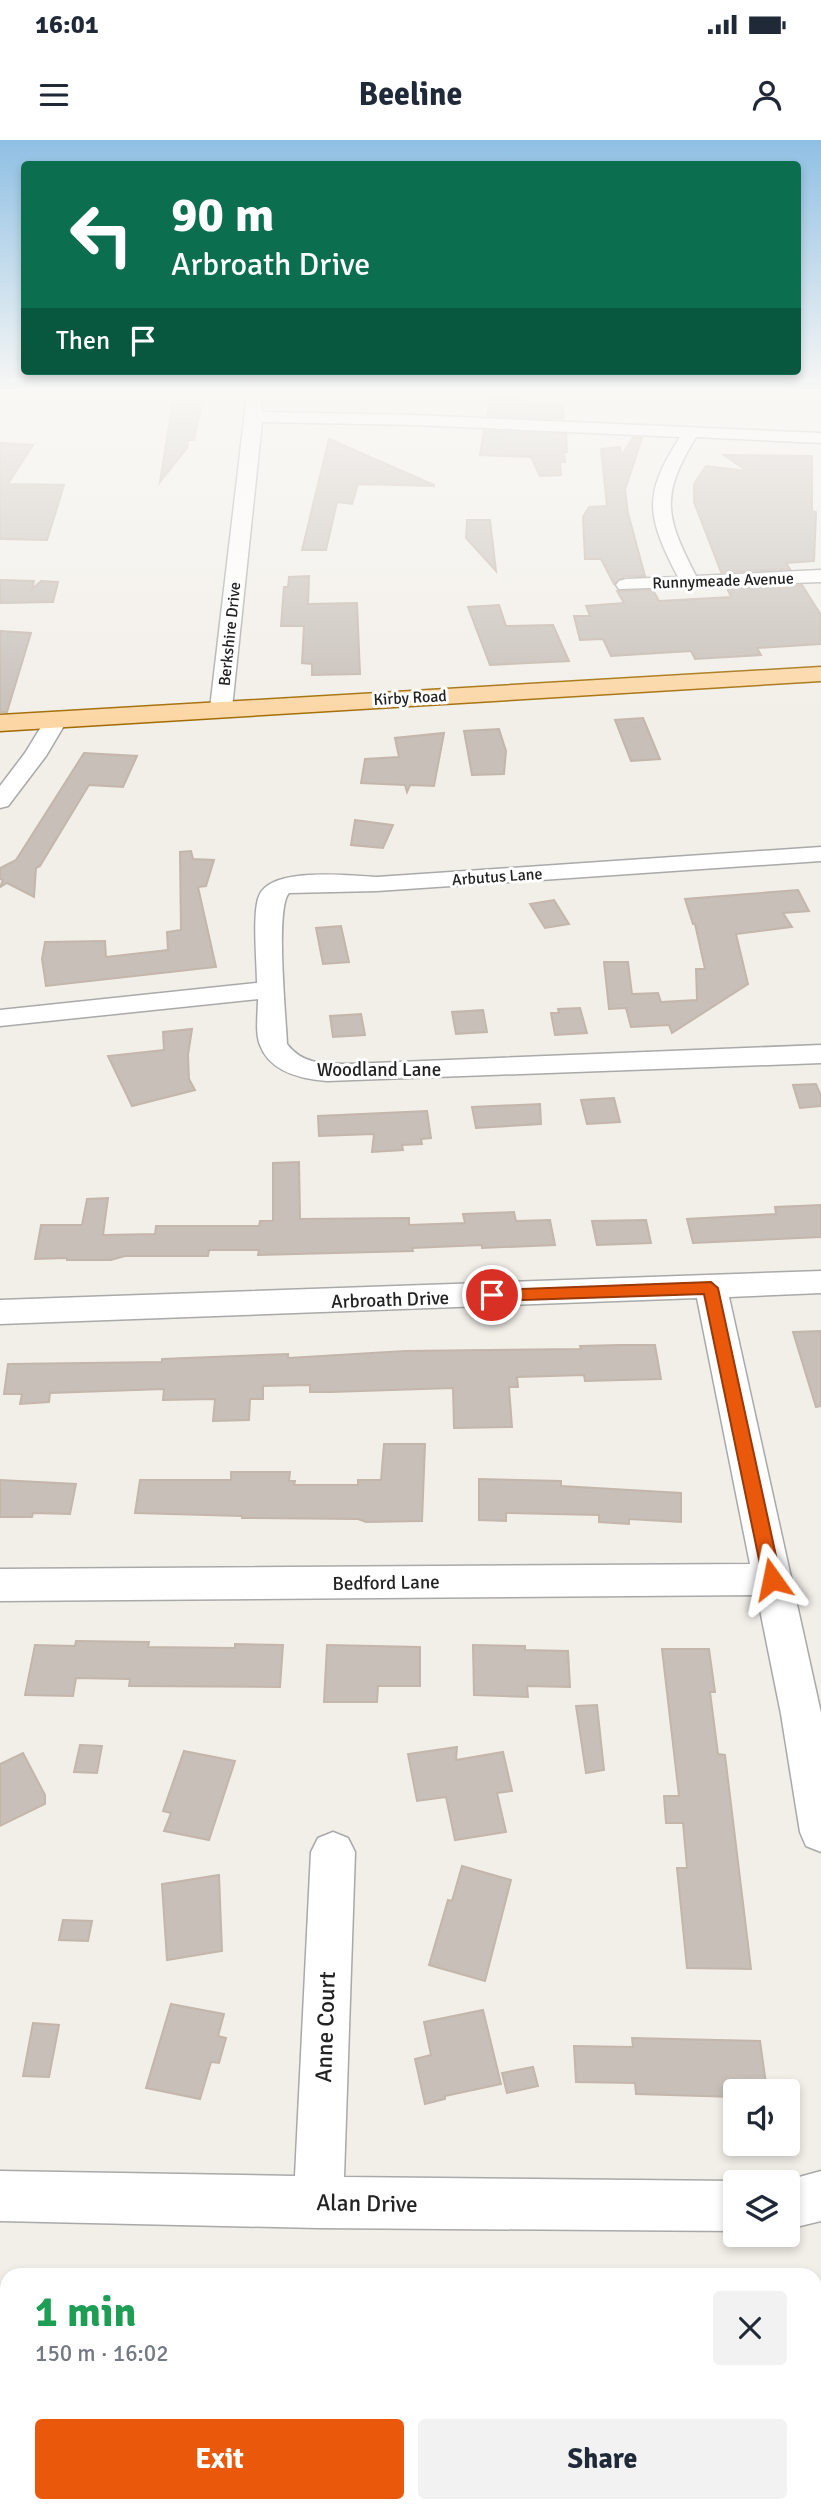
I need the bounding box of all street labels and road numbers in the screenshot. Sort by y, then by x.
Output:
street label: Runnymeade Avenue [652,569,794,593]
street label: Berkshire Drive [215,581,245,687]
street label: Kirby Road [373,686,447,710]
street label: Arbutus Lane [451,864,543,890]
street label: Woodland Lane [317,1058,441,1082]
street label: Arbroath Drive [331,1286,450,1314]
street label: Bedford Lane [332,1570,440,1596]
street label: Anne Court [309,1971,342,2083]
street label: Alan Drive [316,2188,418,2219]

